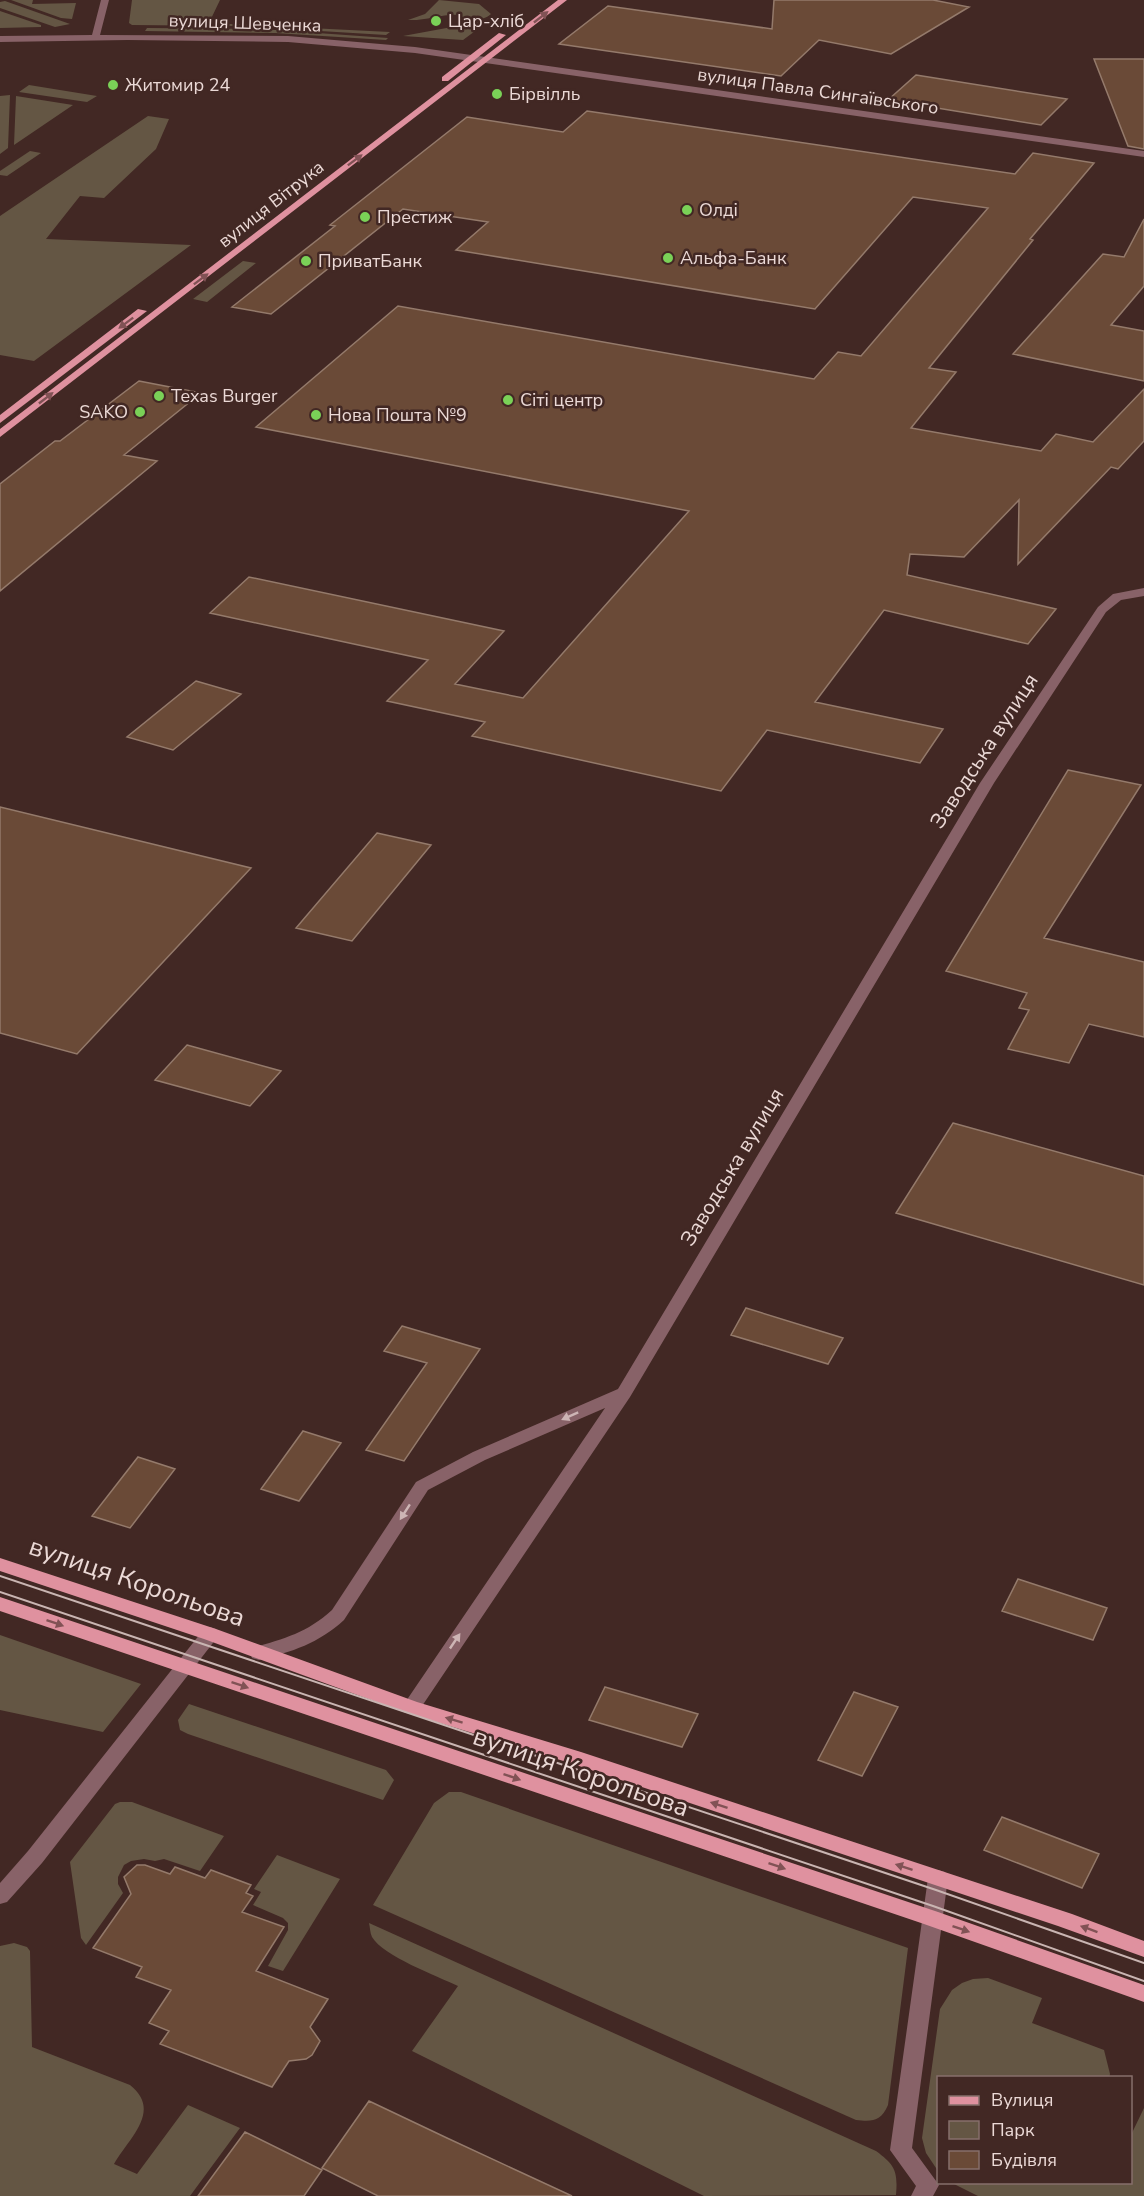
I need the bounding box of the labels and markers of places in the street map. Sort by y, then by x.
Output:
place label: Цар-хліб [448,9,524,33]
marker: Цар-хліб [429,14,443,28]
place label: Житомир 24 [125,73,231,97]
marker: Житомир 24 [106,78,120,92]
place label: Бірвілль [509,82,580,106]
marker: Бірвілль [490,87,504,101]
place label: Олді [699,198,738,222]
marker: Олді [680,203,694,217]
place label: Престиж [377,205,453,229]
marker: Престиж [358,210,372,224]
place label: Альфа-Банк [680,246,787,270]
place label: ПриватБанк [318,249,422,273]
marker: Альфа-Банк [661,251,675,265]
marker: ПриватБанк [299,254,313,268]
place label: Texas Burger [171,384,278,408]
place label: Сіті центр [520,388,603,412]
marker: Texas Burger [152,389,166,403]
marker: Сіті центр [501,393,515,407]
place label: SAKO [79,400,128,424]
place label: Нова Пошта №9 [328,403,467,427]
marker: SAKO [133,405,147,419]
marker: Нова Пошта №9 [309,408,323,422]

